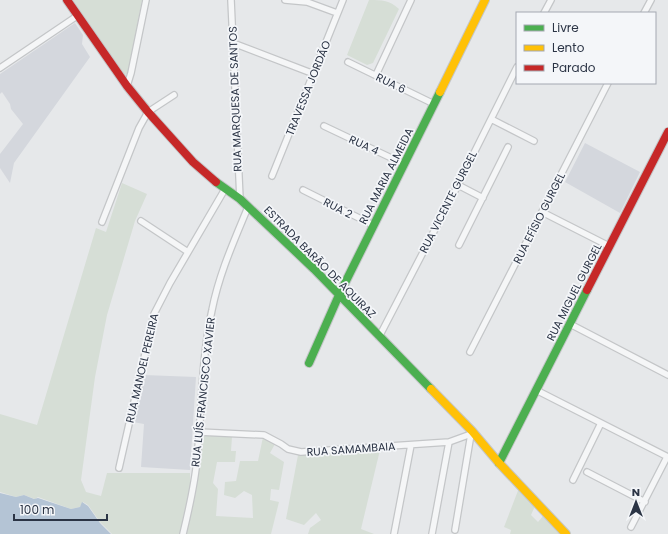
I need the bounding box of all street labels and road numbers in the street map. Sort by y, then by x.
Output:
street label: RUA MARQUESA DE SANTOS [224,26,246,172]
street label: TRAVESSA JORDÃO [282,38,335,138]
street label: RUA 6 [373,69,409,97]
street label: RUA MARIA ALMEIDA [355,125,418,227]
street label: RUA 4 [346,131,382,159]
street label: RUA VICENTE GURGEL [415,148,481,256]
street label: RUA EFÍSIO GURGEL [509,169,569,267]
street label: RUA 2 [321,194,355,222]
street label: ESTRADA BARÃO DE AQUIRAZ [260,202,380,322]
street label: RUA MIGUEL GURGEL [542,240,606,344]
street label: RUA MANOEL PEREIRA [122,311,163,424]
street label: RUA LUÍS FRANCISCO XAVIER [187,316,219,468]
street label: RUA SAMAMBAIA [306,438,397,460]

